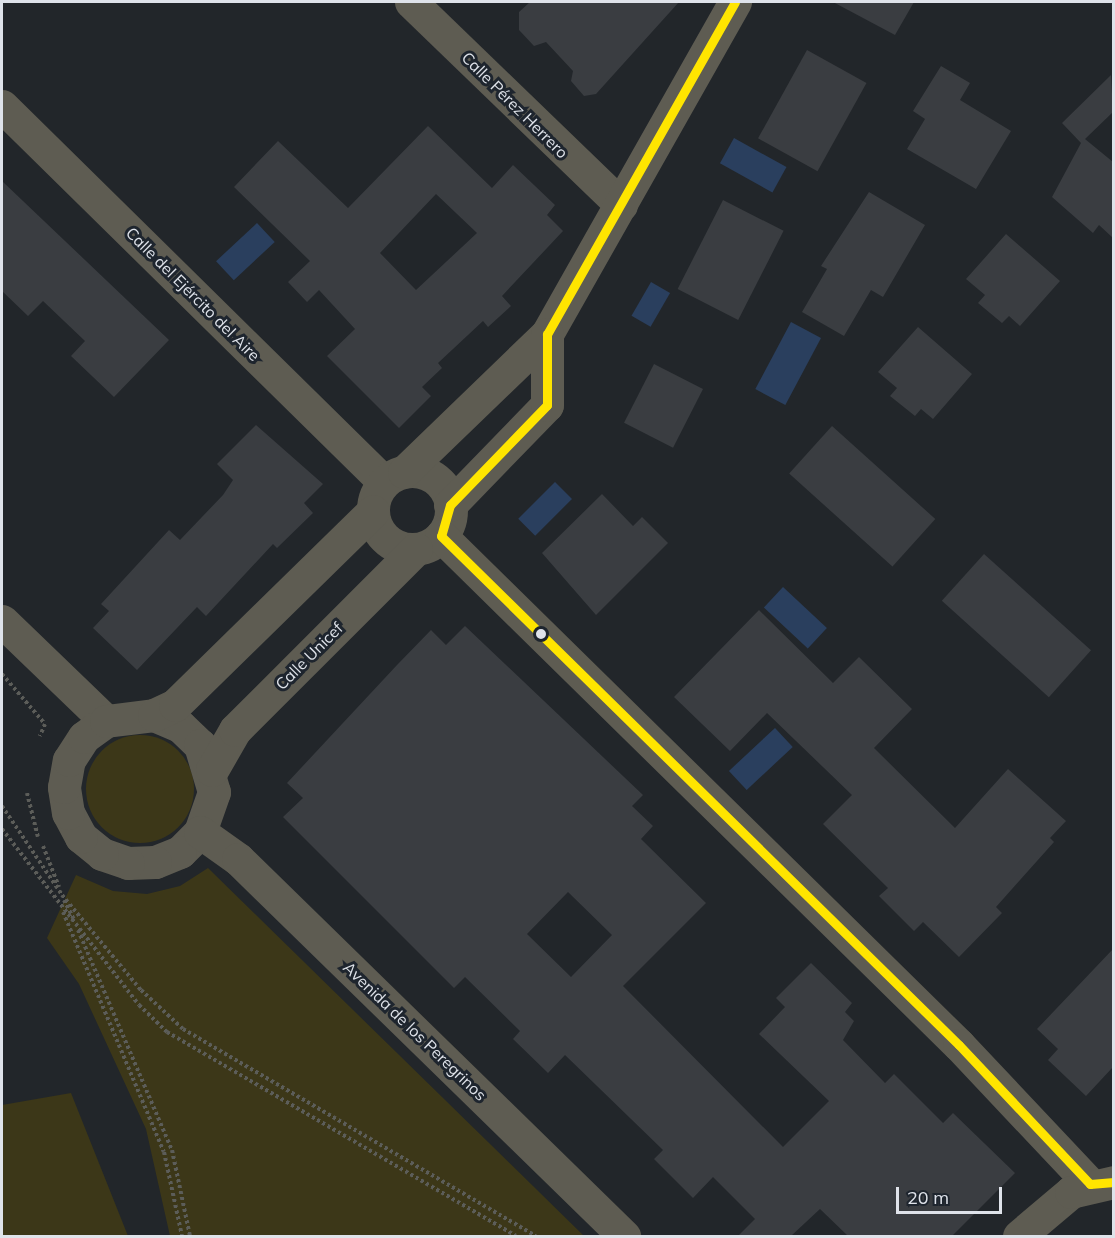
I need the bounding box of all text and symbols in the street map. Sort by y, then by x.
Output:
street label: Calle Pérez Herrero [458,48,572,162]
street label: Calle del Ejército del Aire [122,223,264,365]
street label: Calle Unicef [271,618,347,694]
unlabelled marker [535,628,547,640]
street label: Avenida de los Peregrinos [339,958,491,1104]
scale bar [899,1175,1006,1213]
text: 20 m [907,1186,949,1209]

